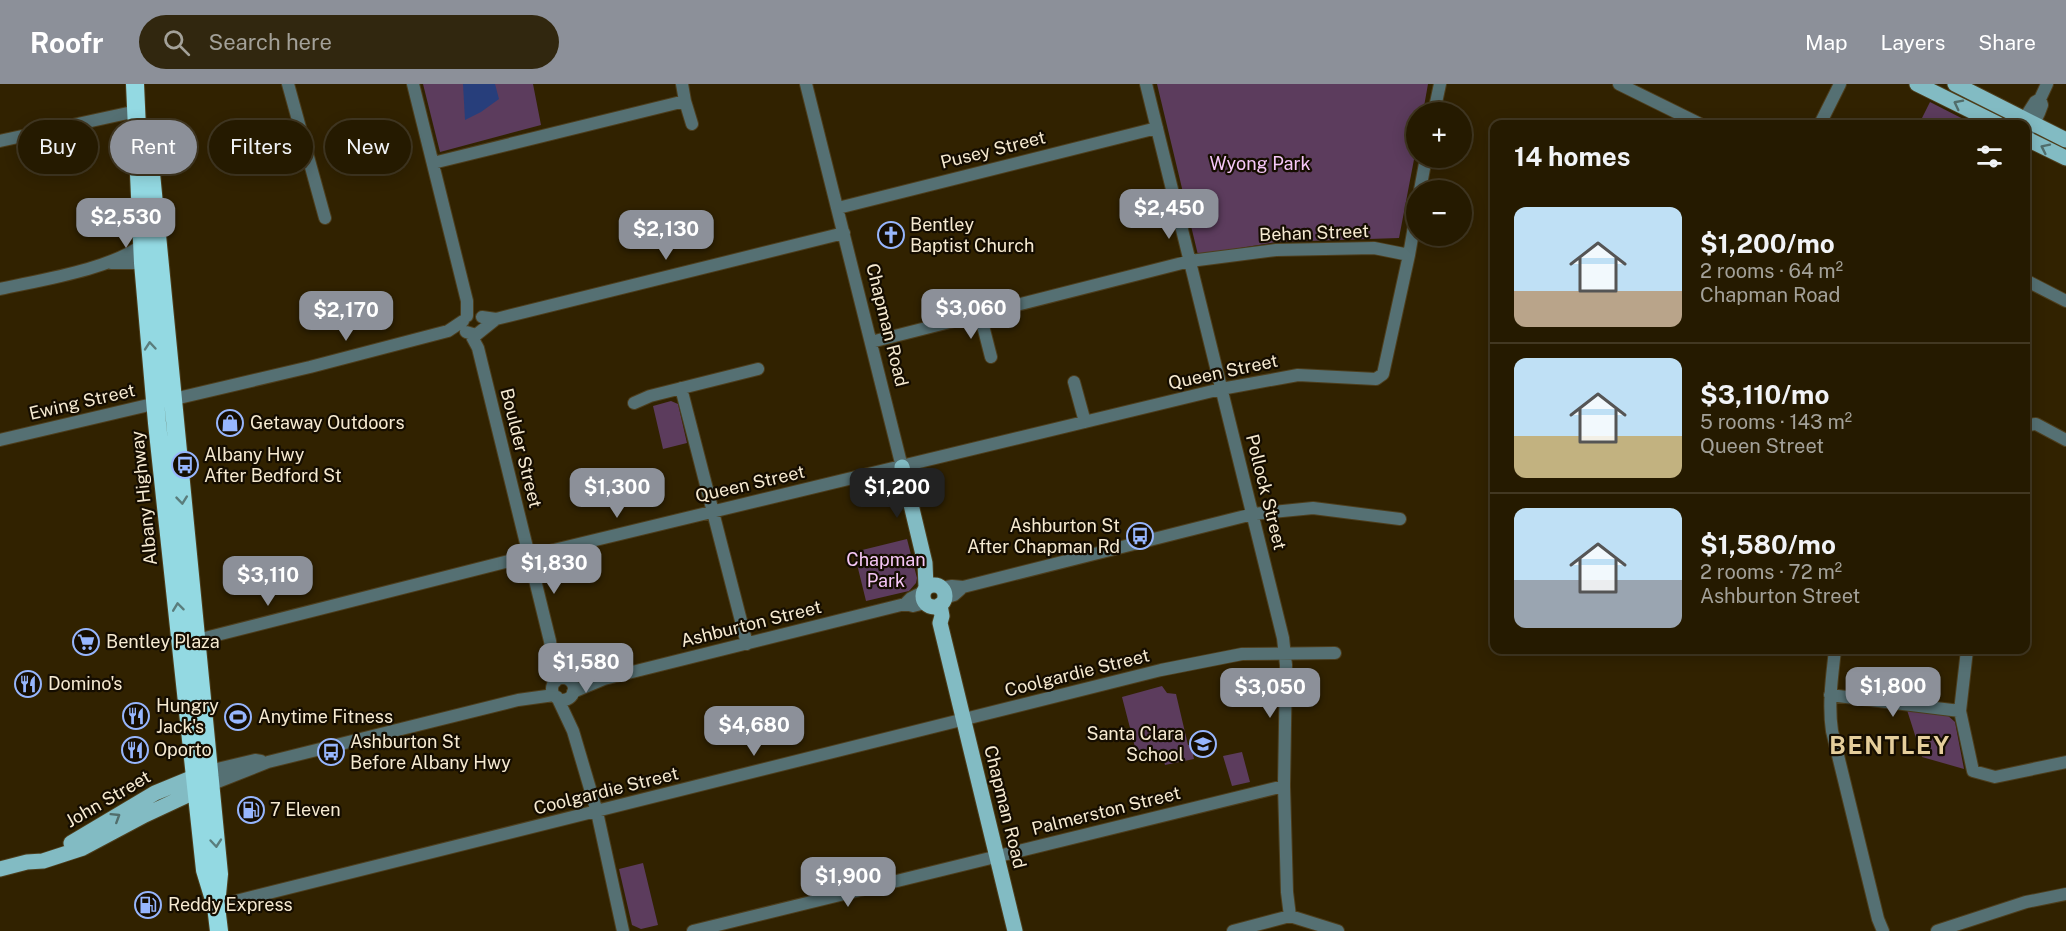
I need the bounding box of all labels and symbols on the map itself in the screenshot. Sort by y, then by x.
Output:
one-way arrow [1953,100,1964,112]
street label: Pusey Street [938,126,1048,173]
one-way arrow [2041,144,2052,156]
park label: Wyong Park [1209,153,1311,174]
pin: $2,450 [1120,189,1218,240]
pin: $2,530 [77,198,175,249]
pin: $2,130 [617,210,715,261]
place label: Bentley Baptist Church [910,214,1034,256]
church icon: Bentley Baptist Church [876,220,906,250]
street label: Behan Street [1259,220,1369,245]
street label: Chapman Road [862,261,913,389]
pin: $3,060 [922,289,1020,340]
pin: $2,170 [297,291,395,342]
one-way arrow [144,341,157,350]
street label: Queen Street [1166,350,1280,393]
street label: Ewing Street [27,379,137,424]
street label: Boulder Street [496,386,547,510]
shop icon: Getaway Outdoors [215,408,245,438]
place label: Getaway Outdoors [250,412,405,433]
street label: Albany Highway [126,429,161,566]
street label: Pollock Street [1242,432,1291,552]
place label: Albany Hwy After Bedford St [204,444,342,486]
bus stop icon: Albany Hwy After Bedford St [170,450,200,480]
street label: Queen Street [693,461,807,506]
pin: $1,300 [568,468,666,519]
pin: $1,200 [848,468,946,519]
one-way arrow [175,496,188,505]
place label: Ashburton St After Chapman Rd [967,515,1120,557]
bus stop icon: Ashburton St After Chapman Rd [1125,521,1155,551]
pin: $1,830 [505,544,603,595]
park label: Chapman Park [846,549,926,591]
pin: $3,110 [219,556,317,607]
street label: Ashburton Street [678,596,823,651]
one-way arrow [172,602,184,611]
supermarket icon: Bentley Plaza [71,627,101,657]
place label: Bentley Plaza [106,631,220,652]
pin: $1,580 [537,643,635,694]
street label: Coolgardie Street [1002,644,1151,701]
pin: $1,800 [1844,667,1942,718]
pin: $3,050 [1221,668,1319,719]
restaurant icon: Domino's [13,669,43,699]
place label: Domino's [48,673,122,694]
place label: Hungry Jack's [156,695,219,737]
restaurant icon: Hungry Jack's [121,701,151,731]
sports icon: Anytime Fitness [223,702,253,732]
place label: Anytime Fitness [258,706,393,727]
pin: $4,680 [705,706,803,757]
place label: Santa Clara School [1086,723,1184,765]
school or university icon: Santa Clara School [1188,729,1218,759]
place label: Ashburton St Before Albany Hwy [350,731,511,773]
district label: BENTLEY [1829,731,1951,759]
restaurant icon: Oporto [120,735,150,765]
bus stop icon: Ashburton St Before Albany Hwy [316,737,346,767]
place label: Oporto [154,739,212,760]
street label: Chapman Road [980,743,1031,871]
street label: Coolgardie Street [531,762,680,819]
street label: John Street [61,766,154,831]
street label: Palmerston Street [1029,782,1182,839]
fuel station icon: 7 Eleven [236,795,266,825]
place label: 7 Eleven [270,799,341,820]
one-way arrow [110,812,120,824]
one-way arrow [209,838,222,847]
pin: $1,900 [799,857,897,908]
fuel station icon: Reddy Express [133,890,163,920]
place label: Reddy Express [168,894,293,915]

